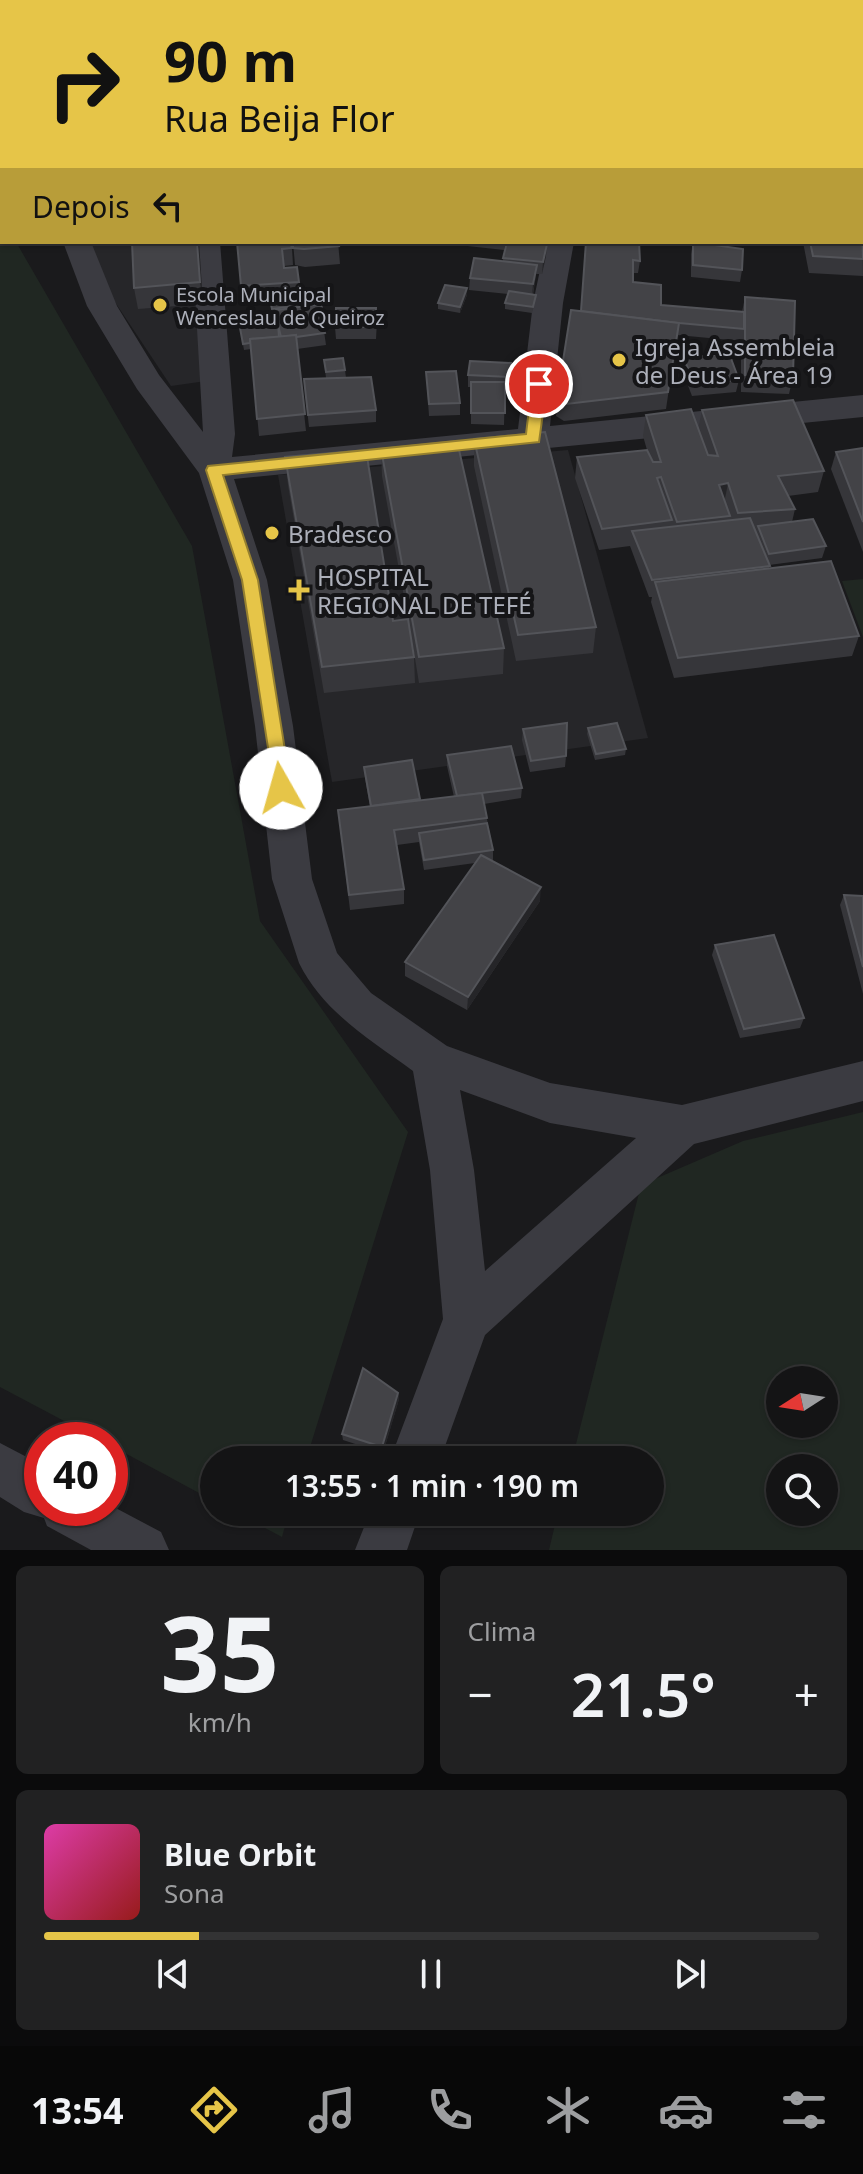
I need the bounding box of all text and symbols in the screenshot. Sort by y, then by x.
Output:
text: 90 m [164,22,297,98]
icon: right [32,32,136,136]
text: Rua Beija Flor [164,94,395,143]
icon: left [146,184,190,228]
text: Depois [32,186,130,227]
place label: Escola Municipal Wenceslau de Queiroz [176,281,385,331]
marker: Escola Municipal Wenceslau de Queiroz [151,296,169,314]
place label: Igreja Assembleia de Deus - Área 19 [635,330,835,391]
pin [505,350,573,418]
marker: Igreja Assembleia de Deus - Área 19 [610,351,628,369]
icon: arrive [517,362,561,406]
place label: Bradesco [288,517,392,550]
marker: Bradesco [263,524,281,542]
place label: HOSPITAL REGIONAL DE TEFÉ [317,560,532,621]
marker: HOSPITAL REGIONAL DE TEFÉ [288,579,310,601]
position arrow [239,746,323,830]
north arrow [766,1366,838,1438]
map controls [766,1366,838,1526]
speed limit sign: 40 [24,1422,128,1526]
button: search [766,1454,838,1526]
text: 13:55 · 1 min · 190 m [285,1465,579,1506]
text: 35 [160,1581,279,1722]
text: Clima [468,1613,536,1649]
text: 21.5° [571,1653,716,1735]
text: − [468,1664,493,1724]
text: + [794,1664,819,1724]
text: km/h [188,1704,252,1740]
text: Blue Orbit [164,1834,316,1875]
text: Sona [164,1875,225,1911]
icon: previous [151,1952,195,1996]
icon: pause [409,1952,453,1996]
icon: next [668,1952,712,1996]
icon: directions [186,2082,242,2138]
icon: music [304,2082,360,2138]
icon: phone [422,2082,478,2138]
icon: climate [540,2082,596,2138]
icon: car [658,2082,714,2138]
icon: filters [776,2082,832,2138]
text: 13:54 [31,2086,124,2135]

